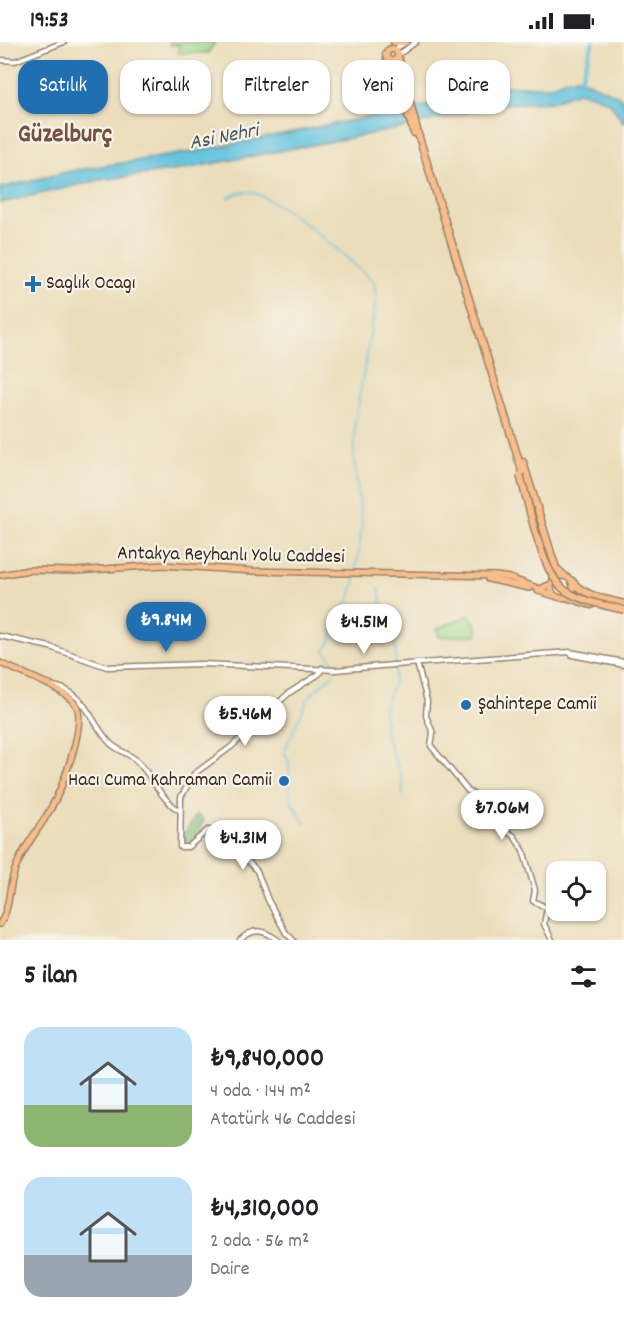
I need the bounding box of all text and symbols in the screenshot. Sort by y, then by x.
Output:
text: 19:53 [30,6,69,37]
chip: Satılık [18,60,108,114]
chip: Kiralık [120,60,211,114]
chip: Filtreler [223,60,330,114]
chip: Yeni [342,60,414,114]
chip: Daire [426,60,510,114]
water label: Asi Nehri [187,116,264,159]
district label: Güzelburç [18,117,112,154]
place label: Saglık Ocagı [46,270,136,298]
marker: Saglık Ocagı [24,275,42,293]
street label: Antakya Reyhanlı Yolu Caddesi [117,540,345,572]
pin: ₺9.84M [117,602,215,653]
pin: ₺4.51M [315,604,413,655]
text: ₺9.84M [140,607,192,635]
text: ₺4.51M [340,609,388,637]
place label: Şahintepe Camii [478,691,597,719]
pin: ₺5.46M [196,696,294,747]
marker: Şahintepe Camii [459,698,473,712]
text: ₺5.46M [218,701,272,729]
place label: Hacı Cuma Kahraman Camii [68,767,272,795]
marker: Hacı Cuma Kahraman Camii [277,774,291,788]
pin: ₺7.06M [453,790,551,841]
text: ₺7.06M [475,795,529,823]
pin: ₺4.31M [194,820,292,871]
text: ₺4.31M [219,825,267,853]
map controls [546,861,606,921]
button: locate [546,861,606,921]
text: 5 ilan [24,958,77,995]
icon: filters [567,960,600,993]
text: ₺9,840,000 [210,1041,324,1078]
icon: home [72,1051,144,1123]
text: 4 oda · 144 m² [210,1078,311,1106]
text: Atatürk 46 Caddesi [210,1106,355,1134]
text: ₺4,310,000 [210,1191,319,1228]
icon: home [72,1201,144,1273]
text: 2 oda · 56 m² [210,1228,309,1256]
text: Daire [210,1256,250,1284]

